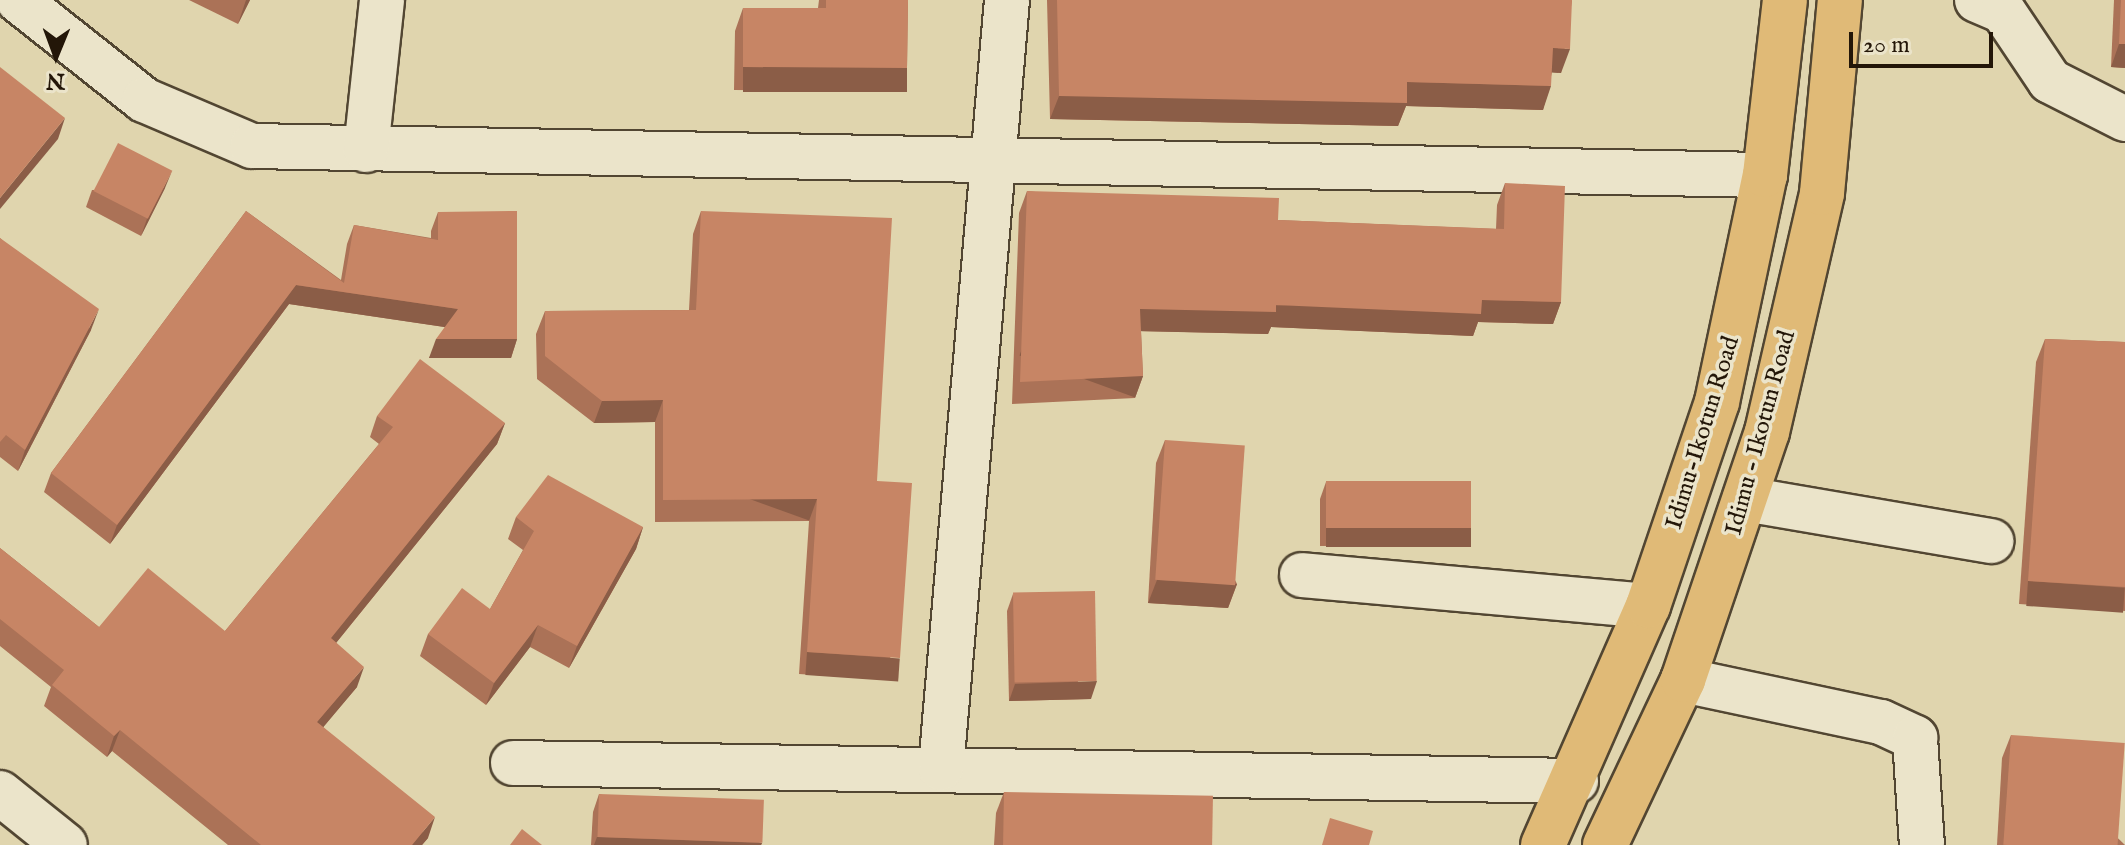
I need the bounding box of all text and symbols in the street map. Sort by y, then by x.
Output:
north arrow [16,16,96,96]
scale bar [1853,16,1997,66]
text: 20 m [1863,30,1910,61]
text: N [46,66,65,94]
street label: Idimu - Ikotun Road [1720,328,1802,538]
street label: Idimu-Ikotun Road [1660,333,1746,533]

